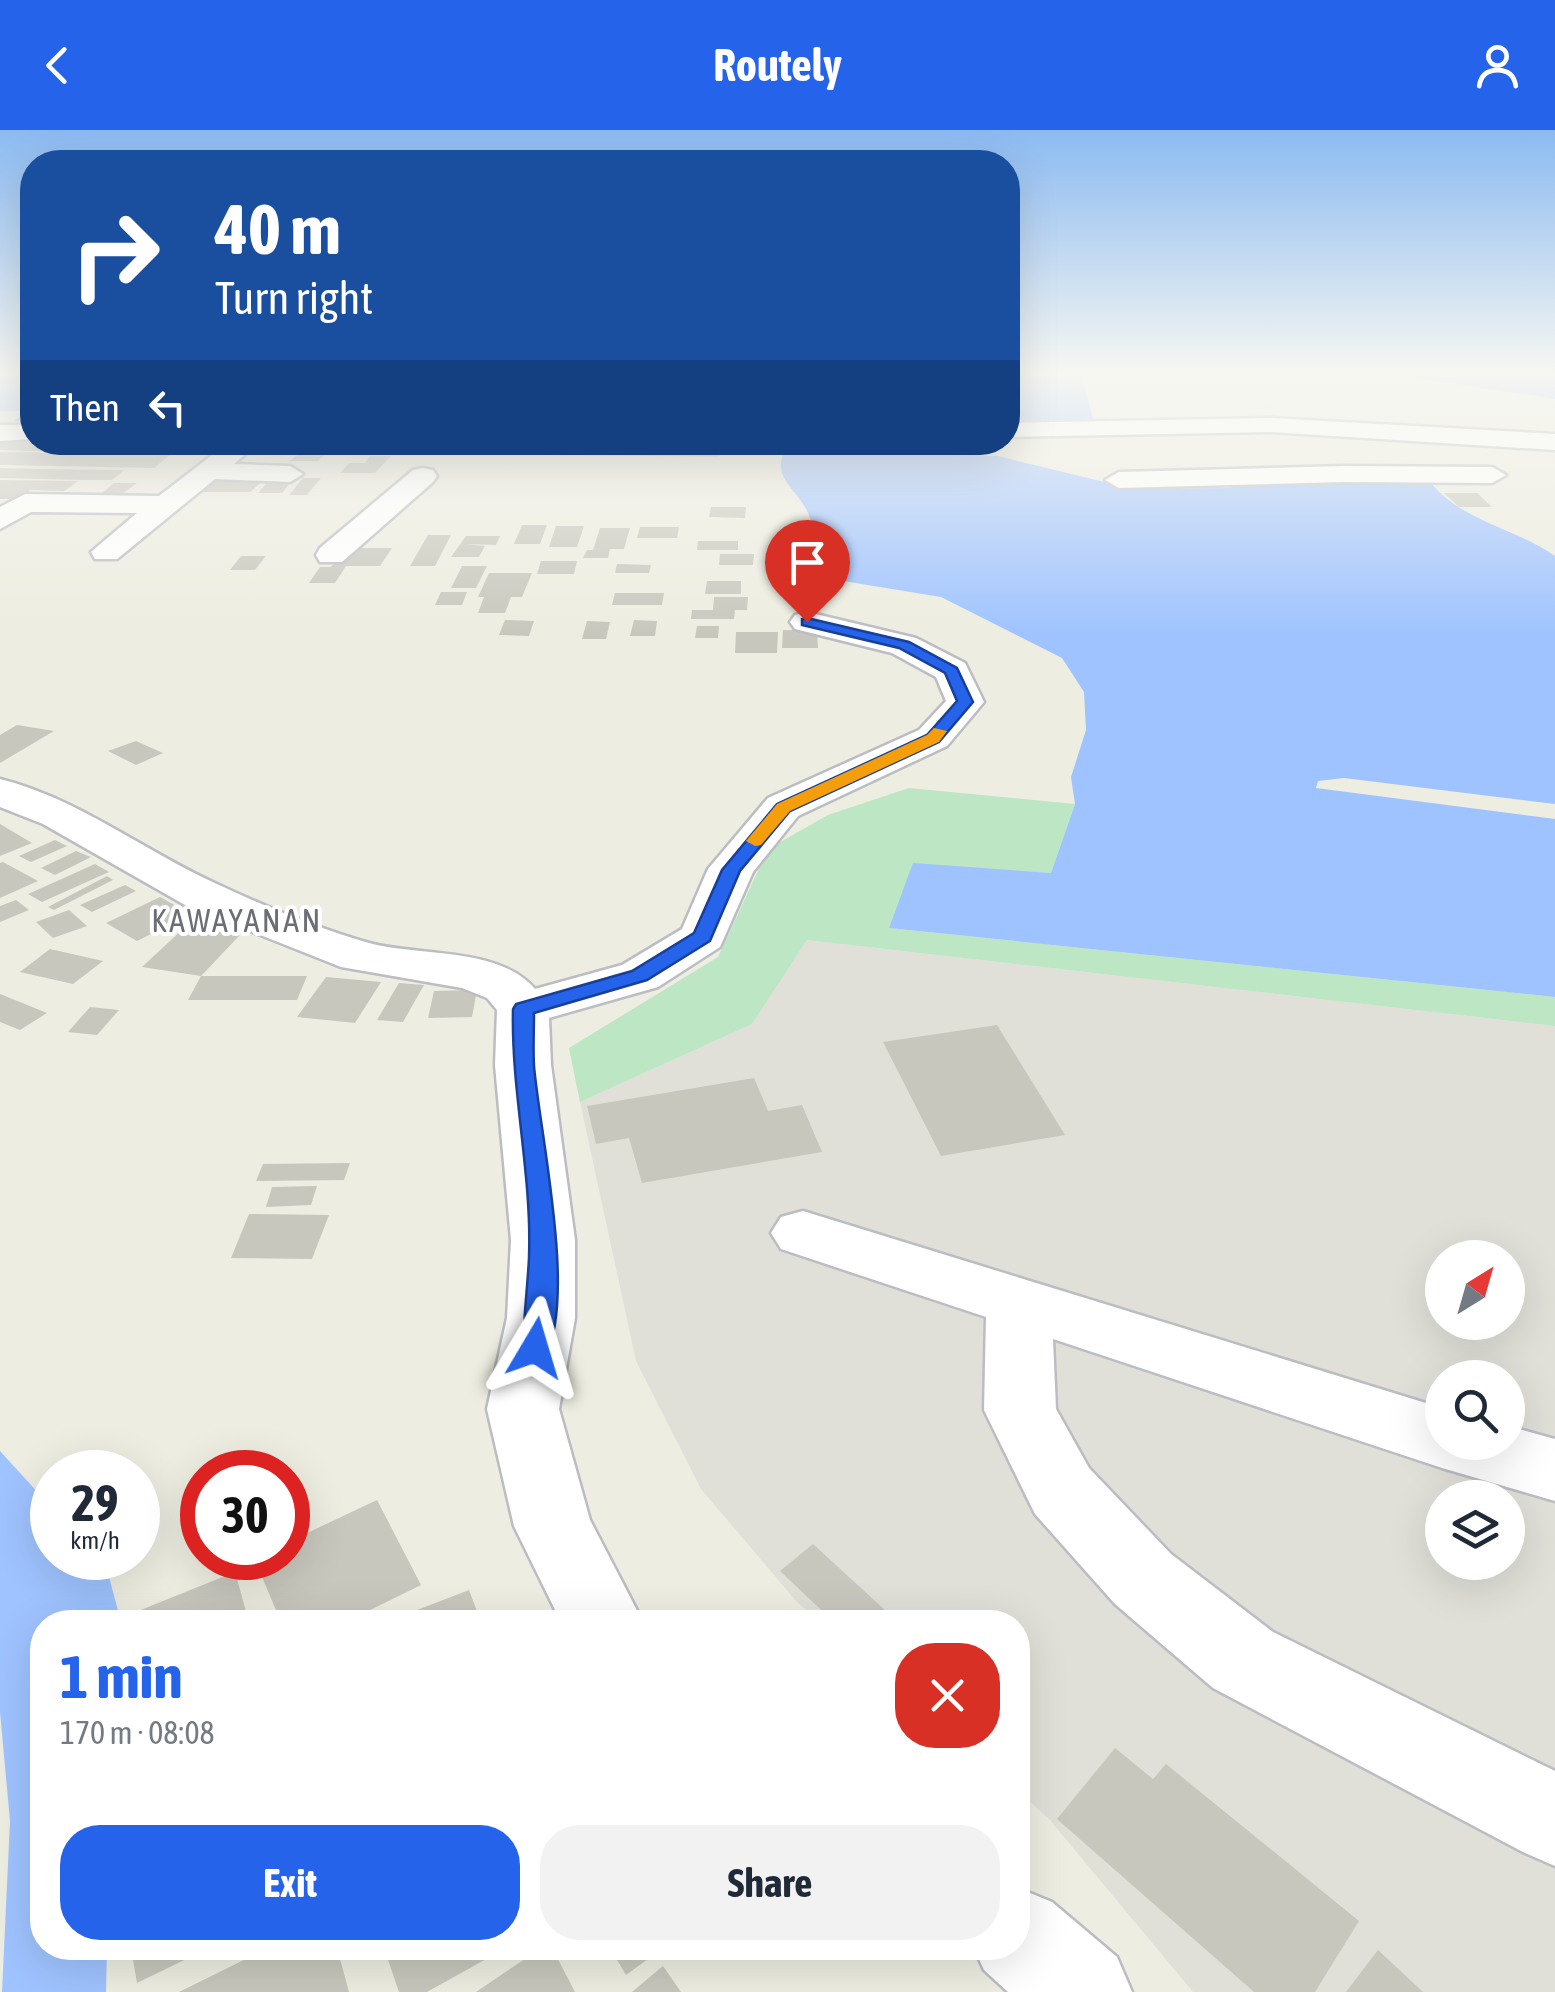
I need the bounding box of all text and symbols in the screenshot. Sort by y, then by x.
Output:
icon: back [30,38,85,93]
icon: person [1470,38,1525,93]
text: Routely [713,39,842,91]
text: 40 m [215,189,341,269]
icon: right [50,190,180,320]
text: Turn right [215,272,373,324]
icon: left [140,380,195,435]
text: Then [50,386,120,429]
pin [765,520,850,623]
icon: arrive [780,535,835,590]
district label: KAWAYANAN [151,902,323,939]
north arrow [1425,1240,1525,1340]
map controls [1425,1240,1525,1580]
position arrow [483,1296,587,1400]
button: search [1425,1360,1525,1460]
speed limit sign: 30 [180,1450,310,1580]
text: 29 [71,1474,118,1532]
button: layers [1425,1480,1525,1580]
text: km/h [70,1526,120,1554]
text: 1 min [60,1642,183,1711]
button: close [895,1643,1000,1748]
text: 170 m · 08:08 [60,1714,215,1751]
button: Exit [60,1825,520,1940]
button: Share [540,1825,1000,1940]

